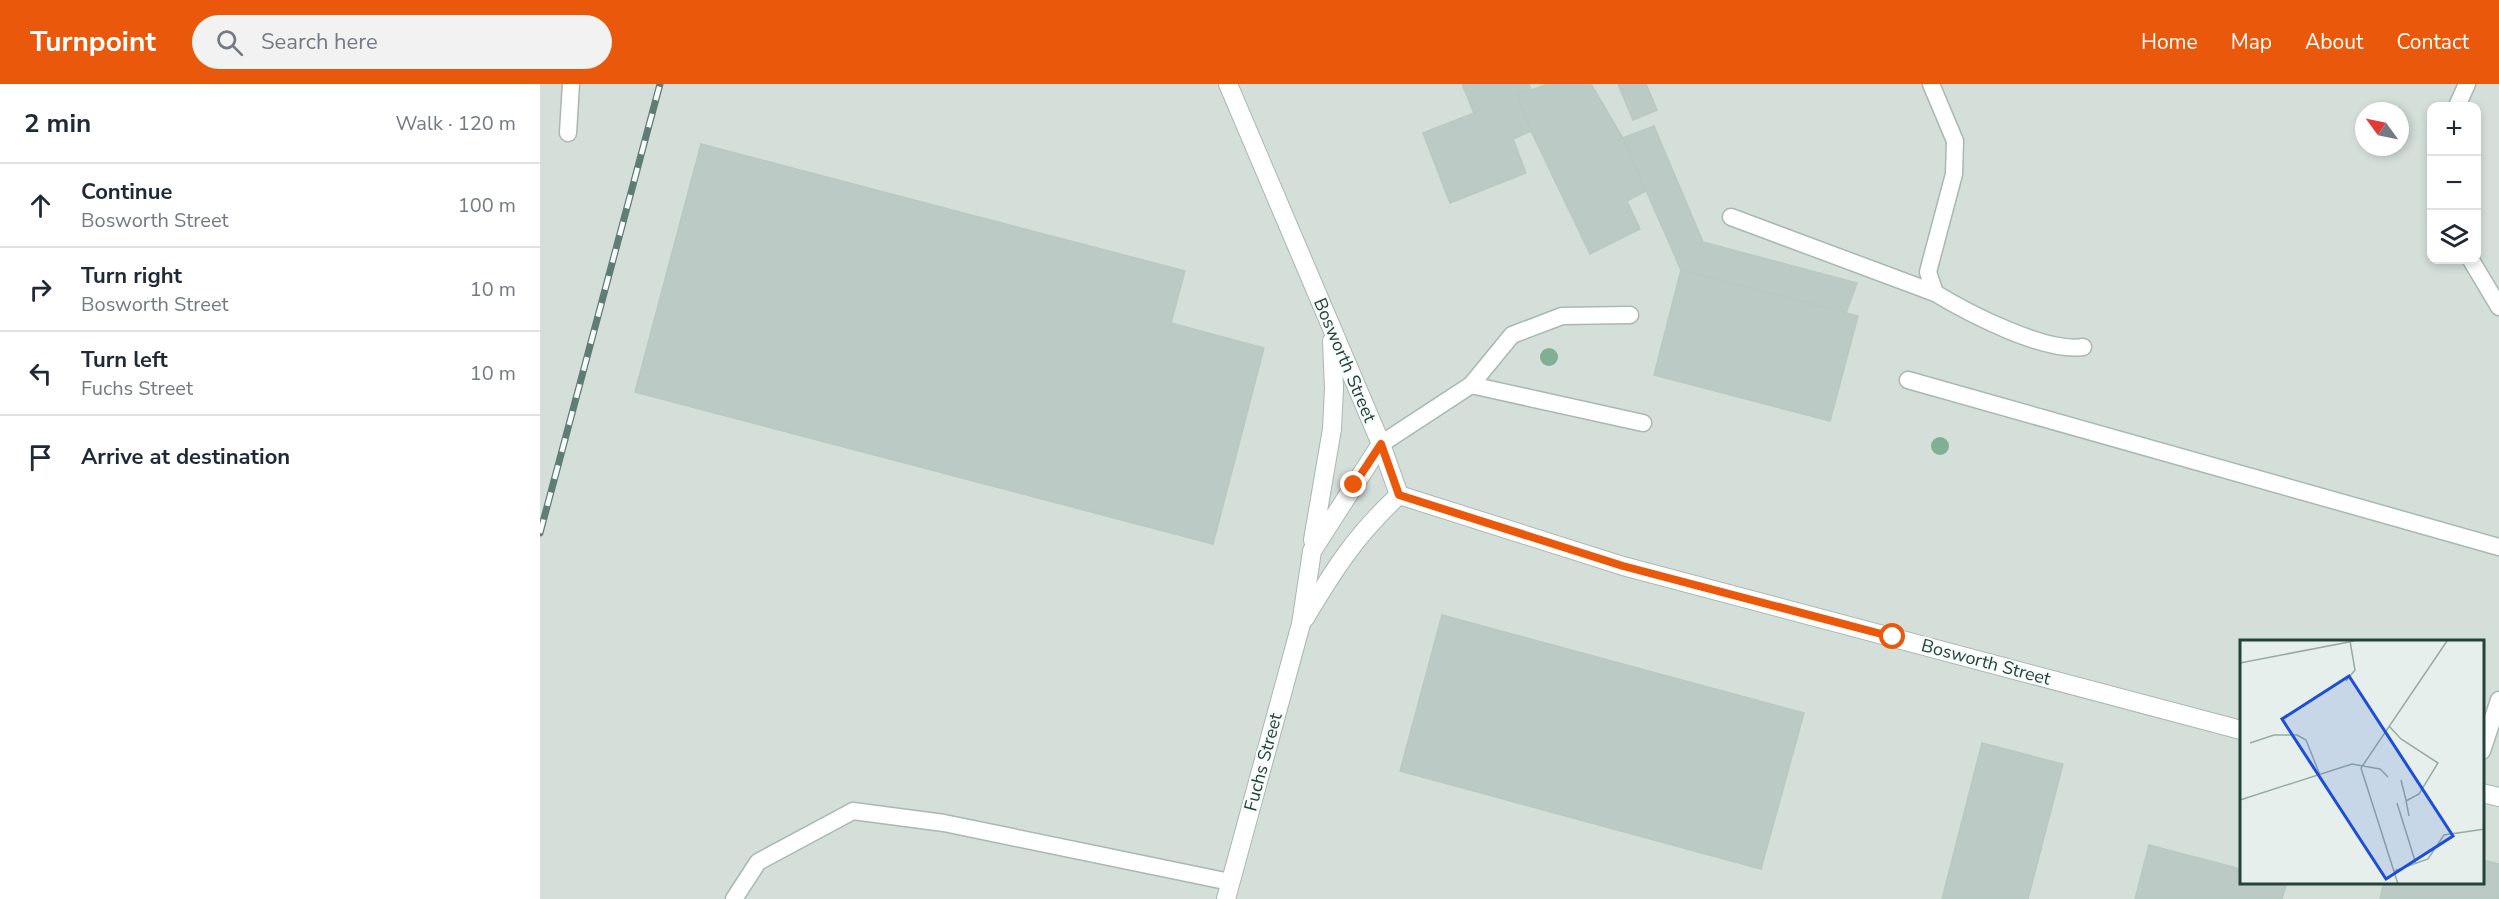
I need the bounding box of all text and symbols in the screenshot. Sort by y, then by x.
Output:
search box [192,15,612,69]
text: Turnpoint [30,23,156,61]
icon: search [213,26,246,59]
text: Search here [261,27,378,57]
text: Home [2141,28,2198,56]
text: Map [2231,28,2272,56]
text: About [2305,28,2363,56]
text: Contact [2396,28,2469,56]
north arrow [2355,102,2409,156]
map controls [2427,102,2481,264]
button: + [2427,102,2481,156]
text: 2 min [24,106,91,141]
text: Walk · 120 m [396,110,516,137]
button: − [2427,156,2481,210]
text: Continue [81,177,172,207]
icon: ahead [24,189,57,222]
text: 100 m [458,192,516,219]
text: Bosworth Street [81,207,229,234]
button: layers [2427,210,2481,264]
text: Turn right [81,261,182,291]
icon: right [24,273,57,306]
text: 10 m [470,276,516,303]
text: Bosworth Street [81,291,229,318]
street label: Bosworth Street [1308,294,1382,426]
text: Turn left [81,345,168,375]
icon: left [24,357,57,390]
text: 10 m [470,360,516,387]
text: Fuchs Street [81,375,193,402]
icon: arrive [24,441,57,474]
text: Arrive at destination [81,442,290,472]
route end [1340,471,1366,497]
route start [1879,623,1905,649]
street label: Bosworth Street [1919,633,2054,691]
inset map [2240,640,2484,884]
street label: Fuchs Street [1238,710,1288,814]

